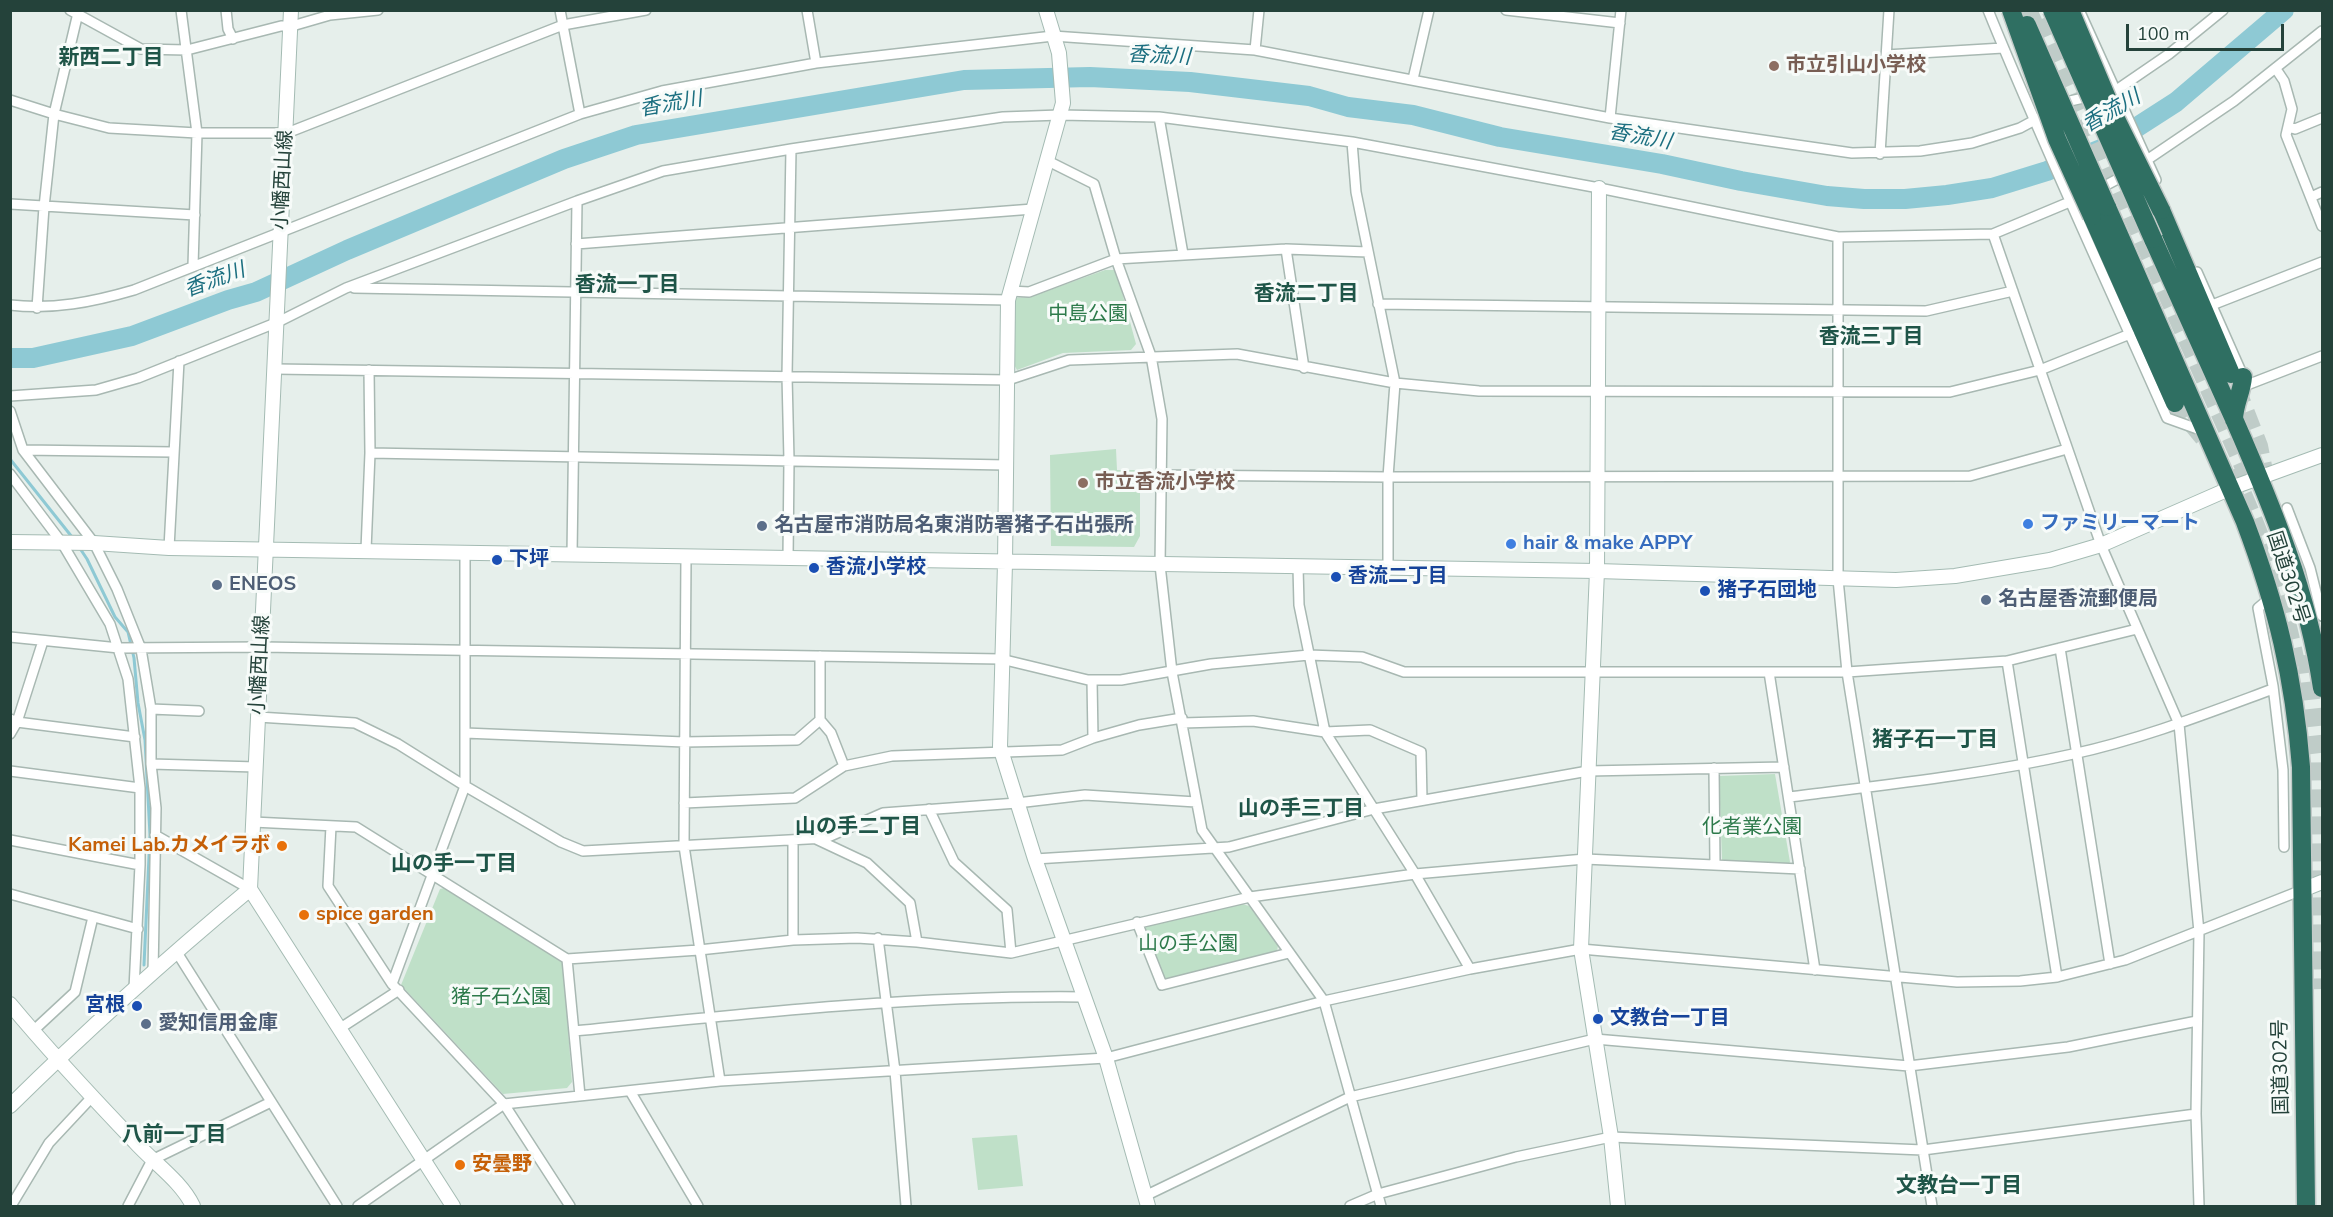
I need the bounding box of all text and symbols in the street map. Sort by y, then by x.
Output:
scale bar [2129,12,2286,50]
text: 100 m [2137,22,2189,46]
water label: 香流川 [1127,43,1191,71]
district label: 新西二丁目 [59,46,163,72]
place label: 市立引山小学校 [1786,54,1926,78]
marker: 市立引山小学校 [1767,59,1781,73]
water label: 香流川 [2078,85,2146,139]
water label: 香流川 [638,87,704,123]
water label: 香流川 [1607,120,1673,156]
street label: 小幡西山線 [269,129,299,231]
water label: 香流川 [181,258,249,304]
district label: 香流一丁目 [575,273,679,299]
district label: 香流二丁目 [1254,282,1358,308]
park label: 中島公園 [1048,303,1128,327]
district label: 香流三丁目 [1819,325,1923,351]
place label: 市立香流小学校 [1095,471,1235,495]
marker: 市立香流小学校 [1076,476,1090,490]
place label: ファミリーマート [2040,512,2200,536]
place label: 名古屋市消防局名東消防署猪子石出張所 [774,514,1134,538]
marker: ファミリーマート [2021,517,2035,531]
marker: 名古屋市消防局名東消防署猪子石出張所 [755,519,769,533]
street label: 国道302号 [2261,529,2313,627]
place label: hair & make APPY [1523,532,1692,556]
marker: hair & make APPY [1504,537,1518,551]
place label: 下坪 [509,548,549,572]
marker: 下坪 [490,553,504,567]
place label: 香流小学校 [826,556,926,580]
marker: 香流小学校 [807,561,821,575]
place label: 香流二丁目 [1348,565,1448,589]
marker: 香流二丁目 [1329,570,1343,584]
place label: ENEOS [229,573,296,597]
marker: ENEOS [210,578,224,592]
place label: 猪子石団地 [1717,579,1817,603]
marker: 猪子石団地 [1698,584,1712,598]
place label: 名古屋香流郵便局 [1998,588,2158,612]
marker: 名古屋香流郵便局 [1979,593,1993,607]
street label: 小幡西山線 [246,614,276,716]
district label: 猪子石一丁目 [1872,728,1998,754]
district label: 山の手三丁目 [1238,797,1364,823]
district label: 山の手二丁目 [795,815,921,841]
park label: 化者業公園 [1702,816,1802,840]
place label: Kamei Lab.カメイラボ [68,834,270,858]
marker: Kamei Lab.カメイラボ [275,839,289,853]
district label: 山の手一丁目 [391,852,517,878]
place label: spice garden [316,903,434,927]
marker: spice garden [297,908,311,922]
park label: 山の手公園 [1138,933,1238,957]
park label: 猪子石公園 [451,986,551,1010]
place label: 宮根 [85,994,125,1018]
marker: 宮根 [130,999,144,1013]
place label: 文教台一丁目 [1610,1007,1730,1031]
place label: 愛知信用金庫 [158,1012,278,1036]
marker: 文教台一丁目 [1591,1012,1605,1026]
marker: 愛知信用金庫 [139,1017,153,1031]
street label: 国道302号 [2269,1019,2295,1115]
district label: 八前一丁目 [122,1123,226,1149]
place label: 安曇野 [472,1153,532,1177]
marker: 安曇野 [453,1158,467,1172]
district label: 文教台一丁目 [1896,1174,2022,1200]

